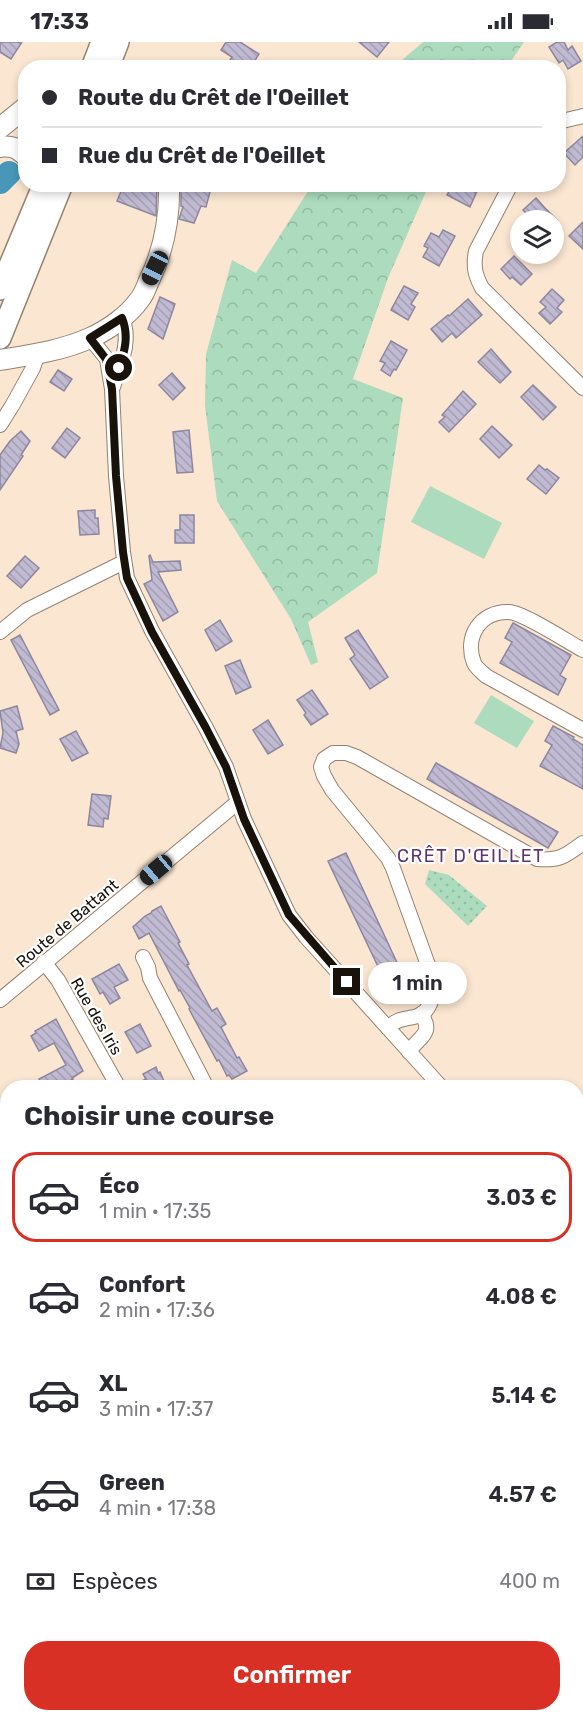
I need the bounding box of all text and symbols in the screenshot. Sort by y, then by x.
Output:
text: 17:33 [30,8,89,35]
text: Route du Crêt de l'Oeillet [78,84,349,111]
text: Rue du Crêt de l'Oeillet [78,142,325,169]
map controls [510,210,564,264]
button: layers [510,210,564,264]
car [139,248,171,288]
route start [105,354,132,381]
district label: CRÊT D'ŒILLET [397,845,545,867]
car [136,852,176,888]
street label: Route de Battant [12,875,122,972]
callout: 1 min [368,961,467,1003]
route end [333,968,360,995]
text: 1 min [392,971,443,995]
street label: Rue des Iris [67,974,126,1058]
text: Choisir une course [24,1100,274,1132]
icon: car [27,1170,81,1224]
text: Éco [99,1172,139,1199]
text: 3.03 € [486,1184,557,1211]
text: 1 min · 17:35 [99,1199,211,1223]
icon: car [27,1269,81,1323]
text: Confort [99,1271,185,1298]
text: 4.08 € [485,1283,557,1310]
text: 2 min · 17:36 [99,1298,215,1322]
icon: car [27,1368,81,1422]
text: XL [99,1370,127,1397]
text: 5.14 € [491,1382,557,1409]
text: 3 min · 17:37 [99,1397,213,1421]
icon: car [27,1467,81,1521]
text: Green [99,1469,165,1496]
text: 4.57 € [488,1481,557,1508]
text: 4 min · 17:38 [99,1496,216,1520]
icon: cash [24,1565,57,1598]
text: Espèces [72,1568,158,1595]
text: 400 m [500,1569,560,1593]
button: Confirmer [24,1641,560,1710]

